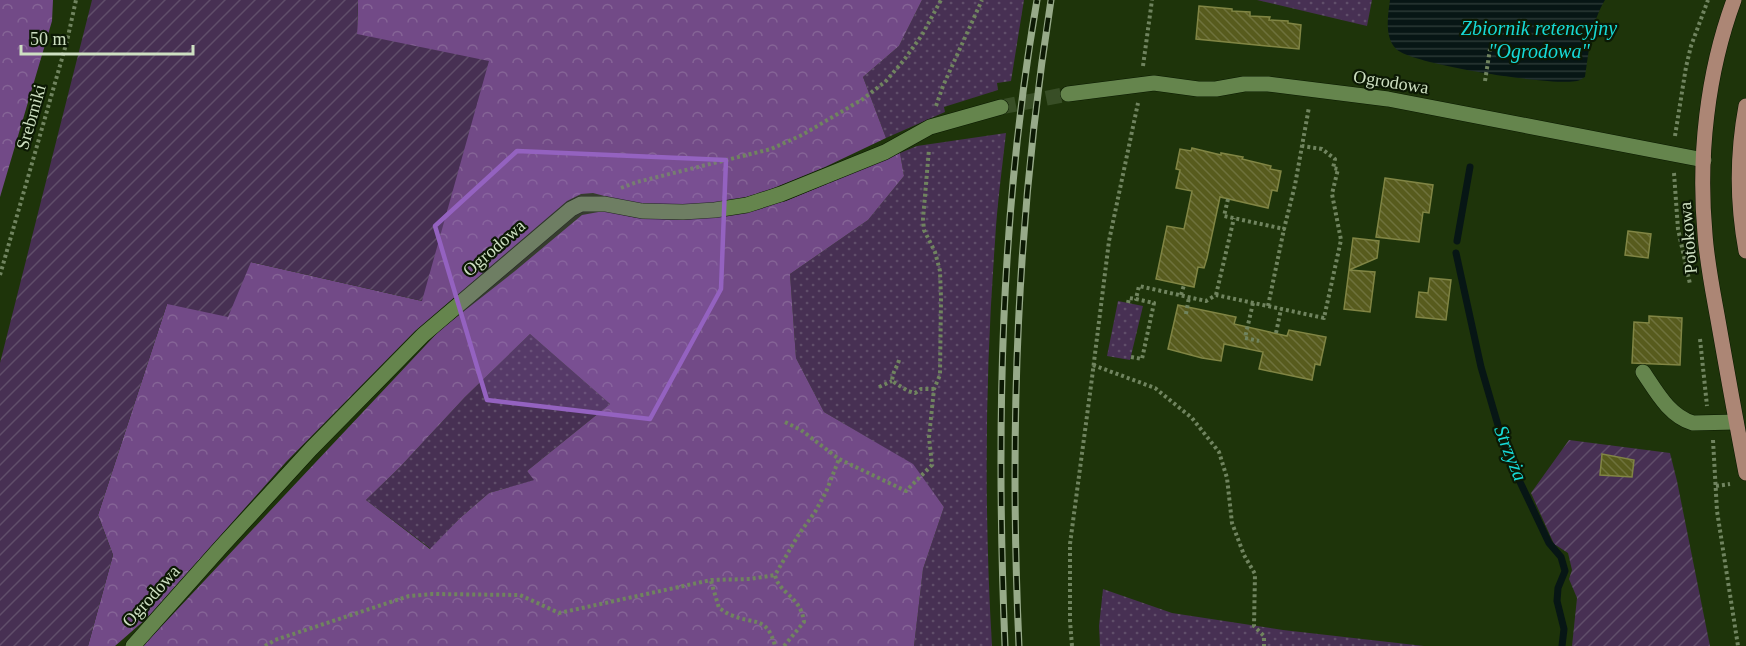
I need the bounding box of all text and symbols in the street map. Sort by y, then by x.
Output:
water label: Zbiornik retencyjny "Ogrodowa" [1461,17,1617,63]
scale bar [21,18,194,56]
text: 50 m [30,29,67,49]
street label: Ogrodowa [1352,66,1430,98]
street label: Srebrniki [12,82,50,152]
street label: Potokowa [1675,201,1701,275]
street label: Ogrodowa [459,216,529,280]
water label: Strzyża [1489,422,1532,484]
street label: Ogrodowa [118,561,184,631]

